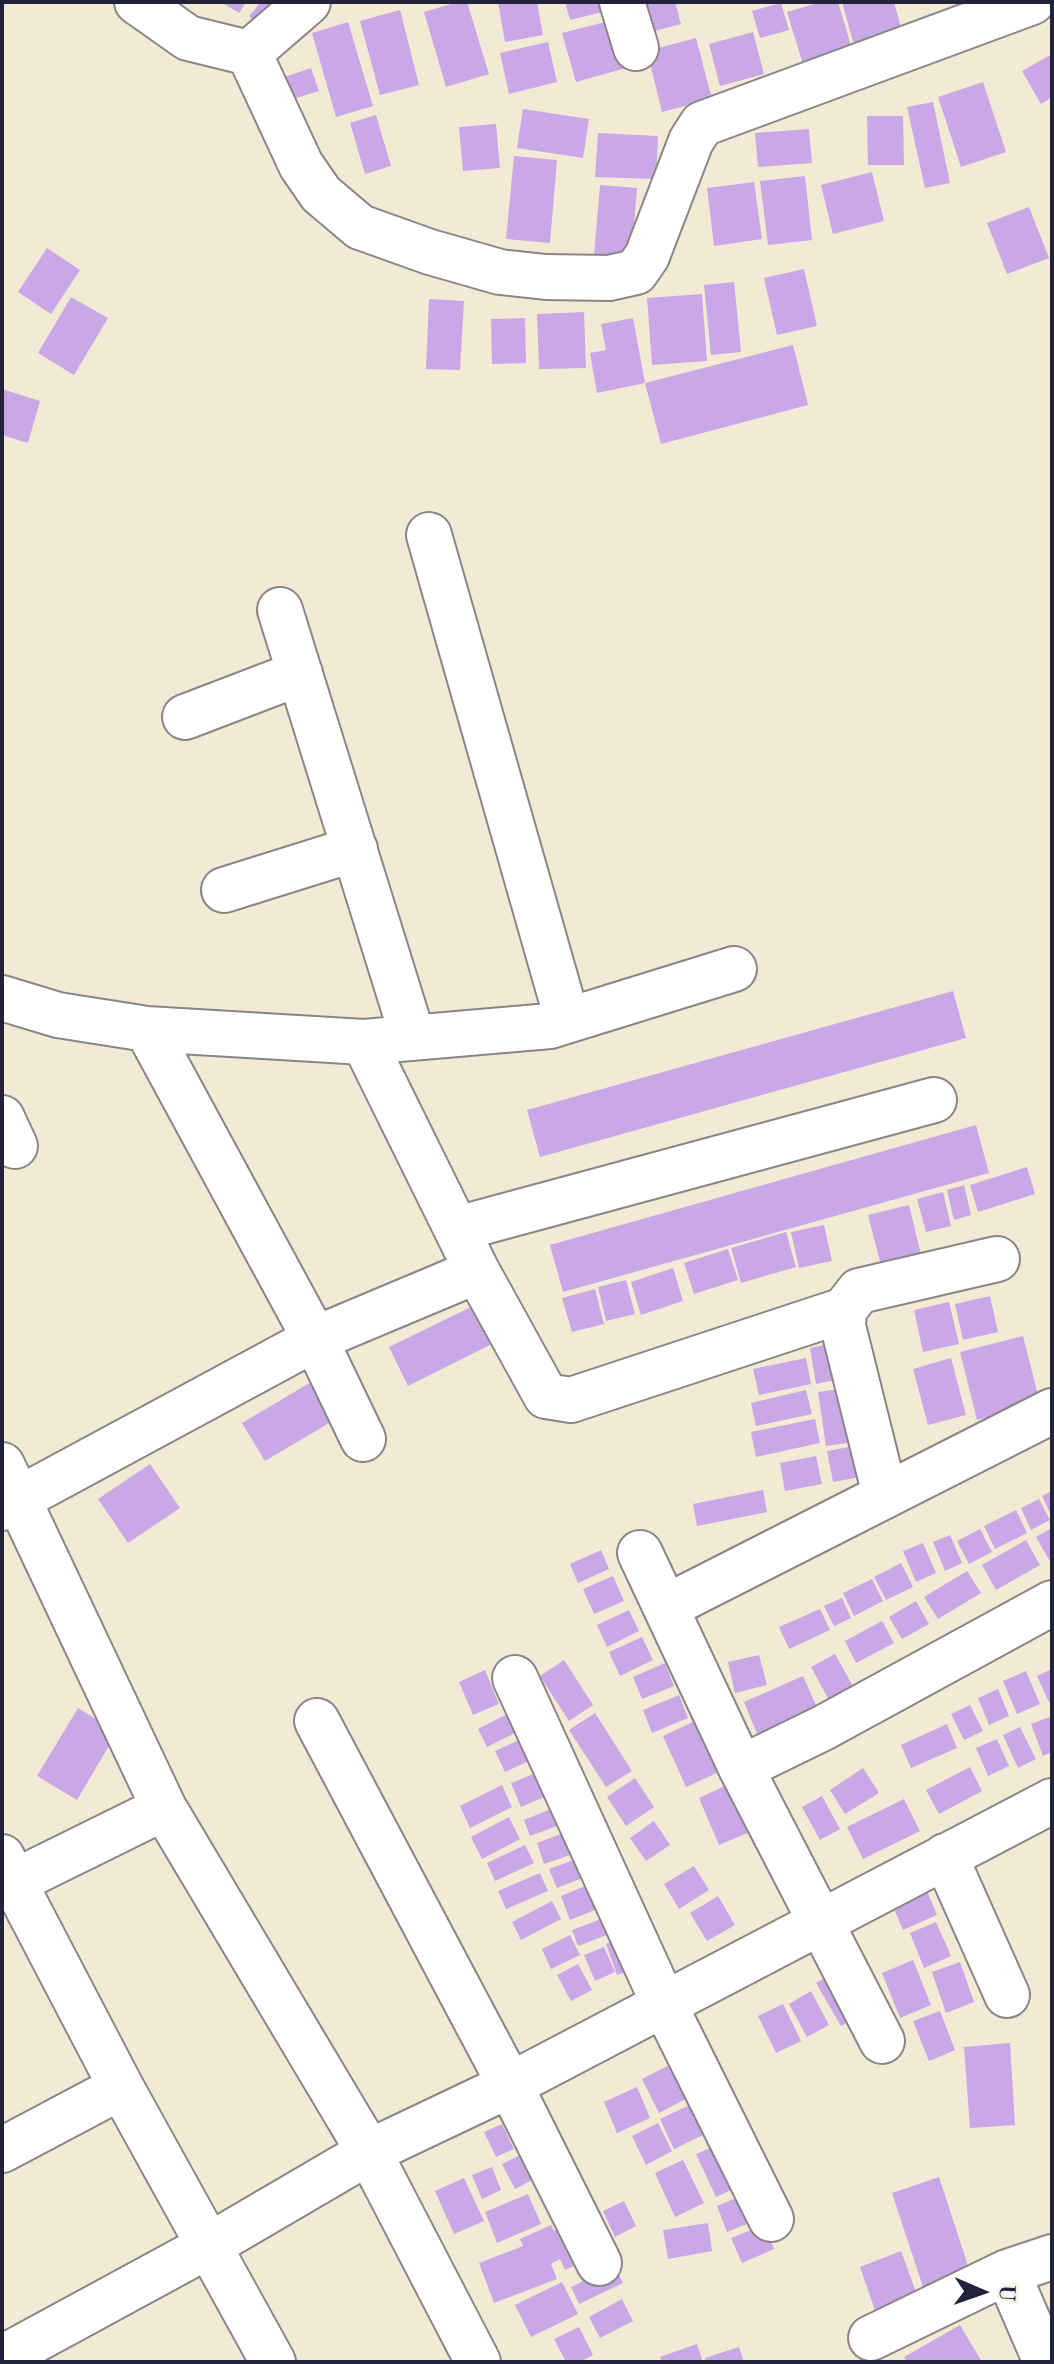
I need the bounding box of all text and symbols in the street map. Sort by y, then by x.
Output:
north arrow [942,2252,1022,2332]
text: U [995,2284,1017,2302]

